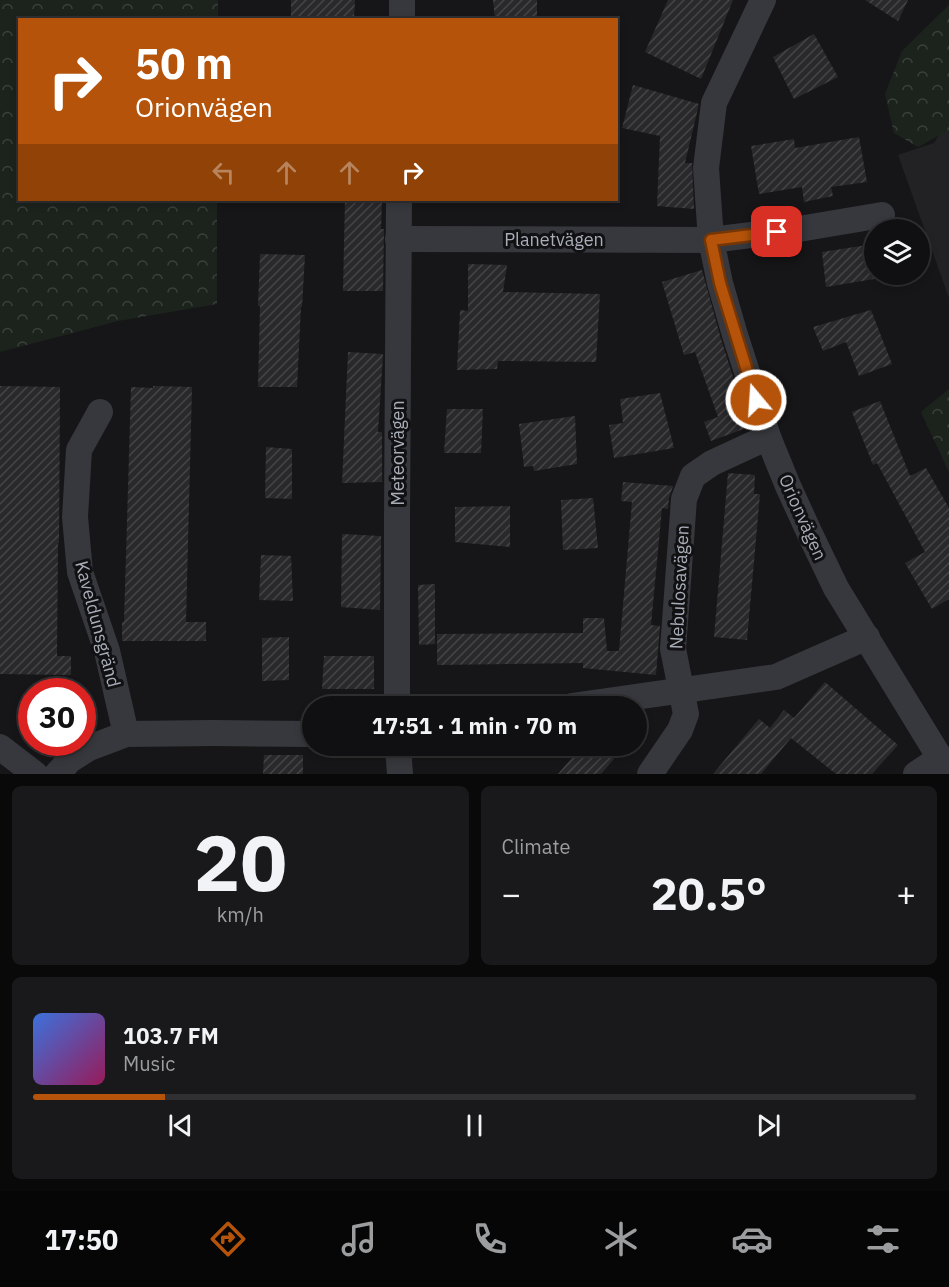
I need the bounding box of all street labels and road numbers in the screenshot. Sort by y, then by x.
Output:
street label: Planetvägen [504,228,604,251]
street label: Meteorvägen [386,400,409,506]
street label: Orionvägen [774,470,832,564]
street label: Nebulosavägen [664,524,694,650]
street label: Kaveldunsgränd [70,558,126,690]

